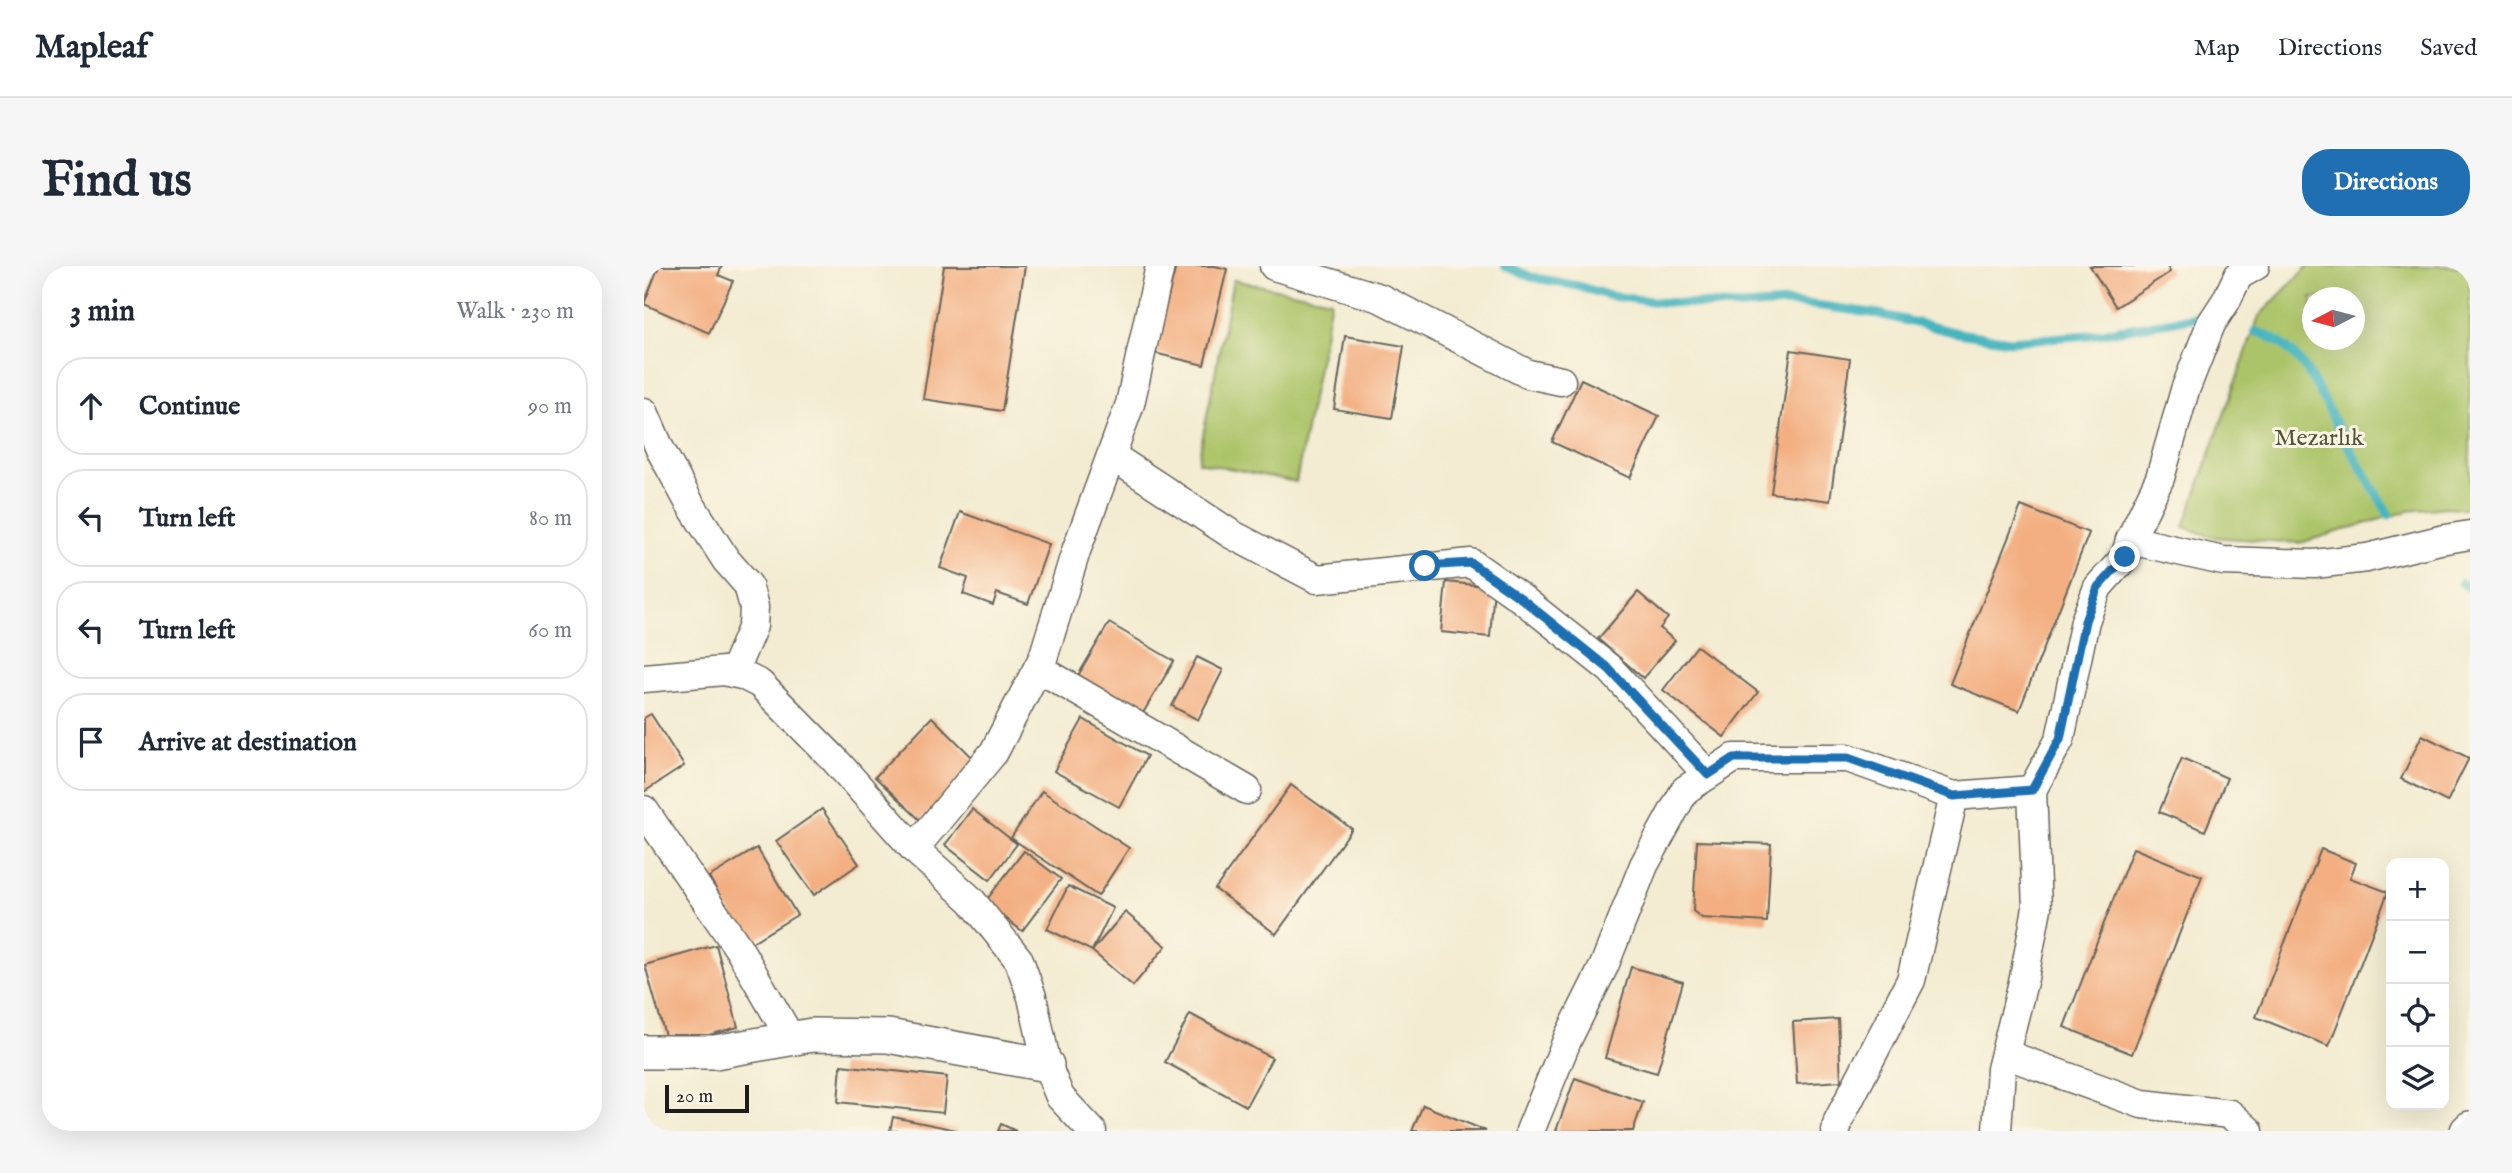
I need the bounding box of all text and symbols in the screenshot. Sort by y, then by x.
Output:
text: Mapleaf [35,27,148,69]
text: Map [2194,33,2240,64]
text: Directions [2278,33,2382,64]
text: Saved [2420,33,2477,64]
button: Directions [2302,149,2470,216]
text: Find us [42,151,192,213]
north arrow [2302,287,2365,350]
text: 3 min [70,293,135,331]
text: Walk · 230 m [456,297,574,326]
icon: ahead [72,387,110,425]
text: Continue [139,390,240,423]
text: 90 m [528,392,572,421]
park label: Mezarlık [2274,423,2364,454]
icon: left [72,499,110,537]
text: Turn left [139,502,236,535]
text: 80 m [529,504,572,533]
route end [2109,541,2140,572]
route start [1409,550,1440,581]
icon: left [72,611,110,649]
text: Turn left [139,614,236,647]
text: 60 m [528,616,572,645]
icon: arrive [72,723,110,761]
text: Arrive at destination [139,726,357,759]
map controls [2386,858,2449,1110]
button: + [2386,858,2449,921]
button: − [2386,921,2449,984]
button: locate [2386,984,2449,1047]
button: layers [2386,1047,2449,1110]
scale bar [665,1082,749,1114]
text: 20 m [676,1085,713,1109]

